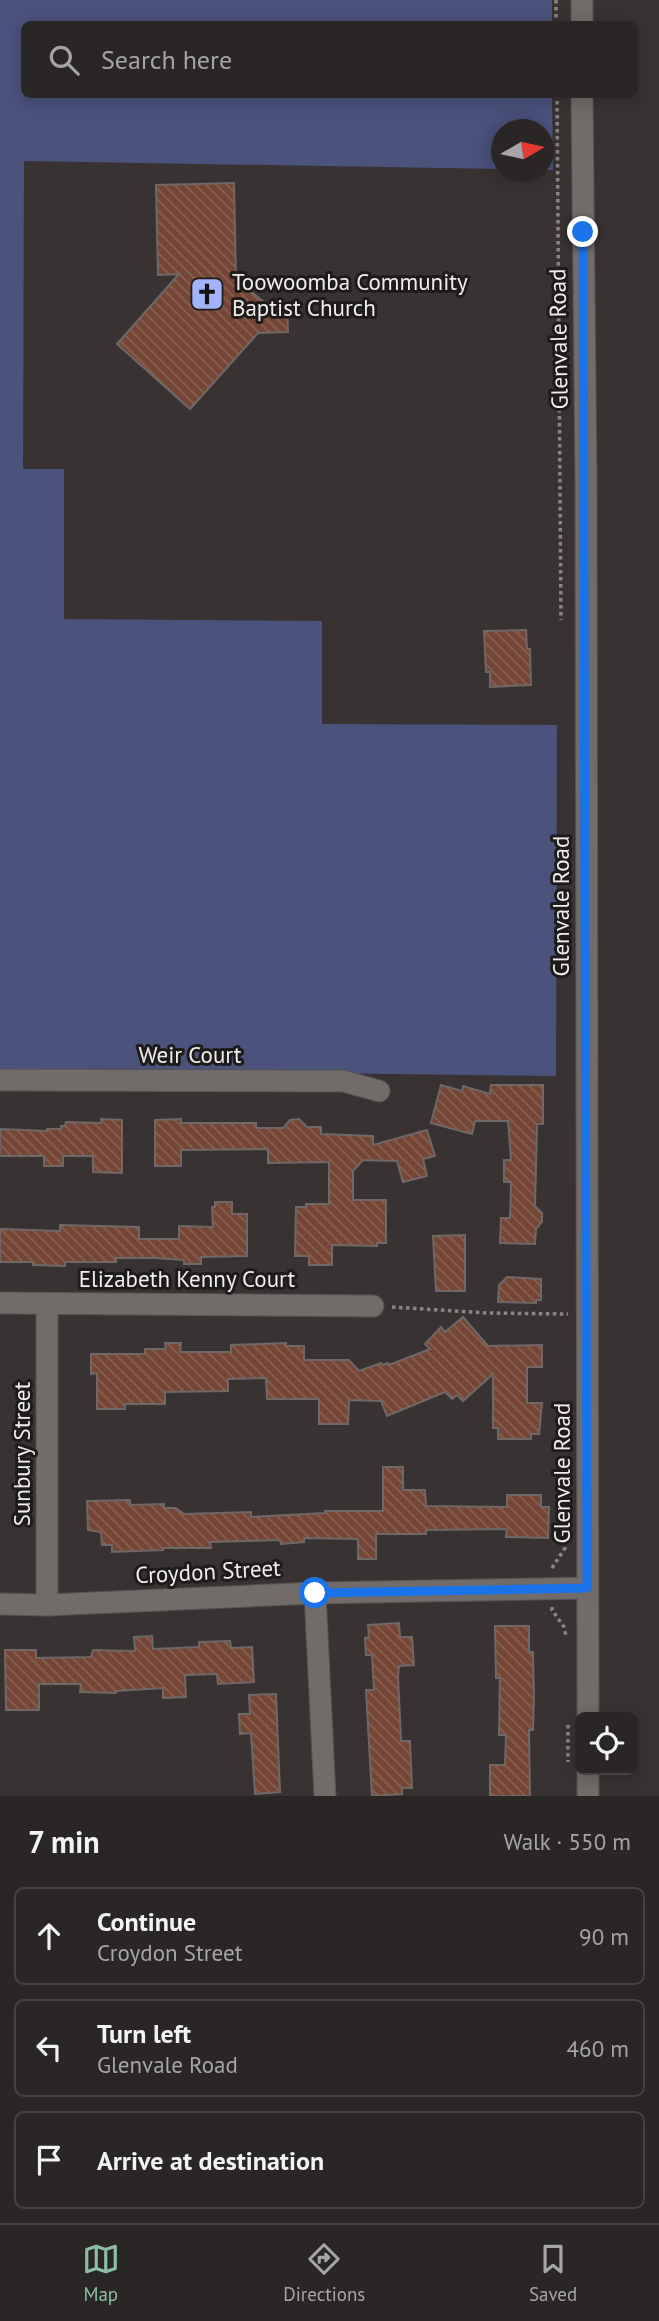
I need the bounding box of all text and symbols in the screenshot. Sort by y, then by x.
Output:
search box [21,21,638,98]
icon: search [45,41,83,79]
text: Search here [101,43,232,76]
north arrow [491,119,554,182]
route end [567,216,598,247]
place label: Toowoomba Community Baptist Church [232,267,468,322]
street label: Glenvale Road [542,268,574,410]
church icon: Toowoomba Community Baptist Church [188,275,226,313]
street label: Glenvale Road [546,836,575,976]
street label: Weir Court [138,1040,242,1069]
street label: Elizabeth Kenny Court [79,1264,296,1293]
street label: Sunbury Street [7,1382,36,1526]
street label: Glenvale Road [547,1403,576,1543]
street label: Croydon Street [135,1553,282,1589]
route start [299,1577,330,1608]
map controls [575,1712,638,1775]
button: locate [575,1712,638,1775]
text: 7 min [28,1822,100,1861]
text: Walk · 550 m [504,1827,631,1856]
text: Continue [97,1905,196,1938]
icon: ahead [30,1917,68,1955]
text: 90 m [579,1922,629,1951]
text: Croydon Street [97,1938,243,1967]
text: Turn left [97,2017,191,2050]
icon: left [30,2029,68,2067]
text: 460 m [567,2034,629,2063]
text: Glenvale Road [97,2050,238,2079]
icon: arrive [30,2141,68,2179]
text: Arrive at destination [97,2144,324,2177]
tab: Map [82,2240,120,2306]
tab: Directions [283,2240,365,2306]
tab: Saved [529,2240,577,2306]

